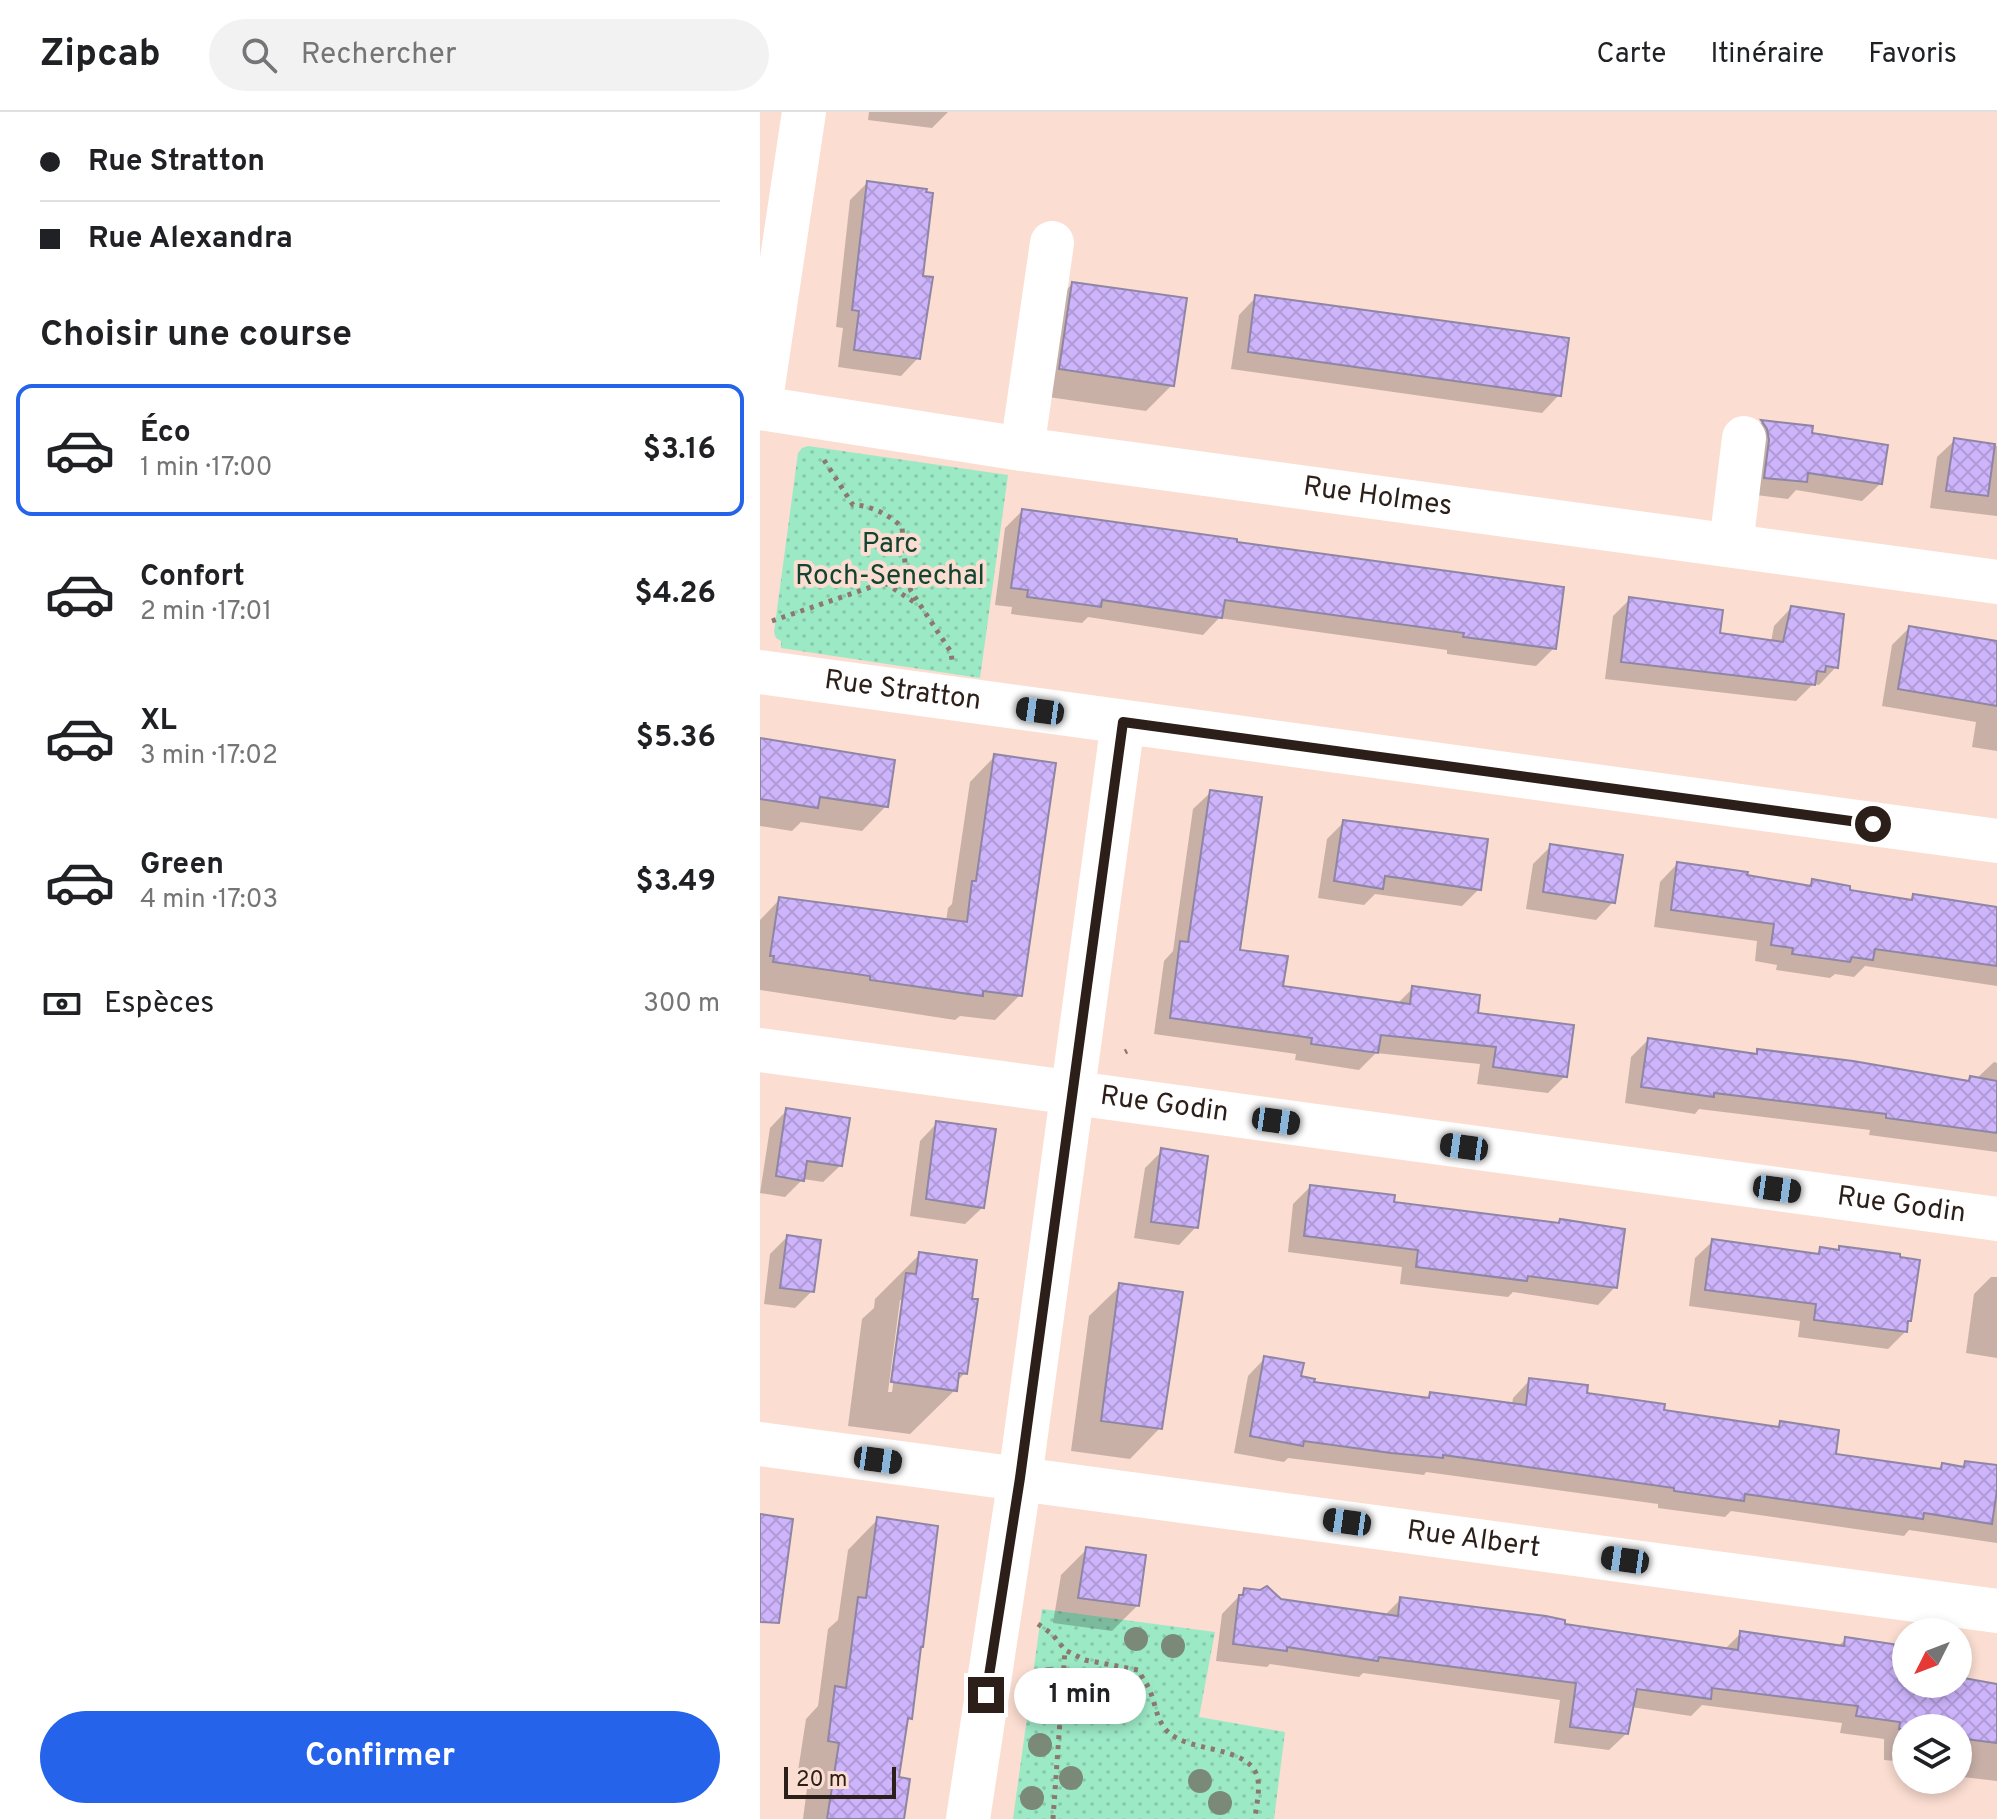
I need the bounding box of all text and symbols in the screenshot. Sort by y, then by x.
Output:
search box [209,19,769,91]
text: Zipcab [40,31,161,80]
icon: search [237,33,281,77]
text: Rechercher [301,37,457,74]
text: Carte [1597,37,1666,73]
text: Itinéraire [1710,37,1824,73]
text: Favoris [1868,37,1957,73]
text: Rue Stratton [88,144,265,181]
text: Rue Alexandra [88,221,293,258]
text: Choisir une course [40,313,352,359]
icon: car [44,414,116,486]
text: Éco [140,415,191,452]
text: $3.16 [643,432,716,469]
text: 1 min · 17:00 [140,452,272,485]
street label: Rue Holmes [1301,470,1454,525]
park label: Parc Roch-Senechal [795,527,985,595]
icon: car [44,558,116,630]
text: Confort [140,559,245,596]
text: $4.26 [635,576,716,613]
text: 2 min · 17:01 [140,596,272,629]
street label: Rue Stratton [822,663,983,720]
car [1015,696,1065,726]
icon: car [44,702,116,774]
text: XL [140,703,177,740]
text: $5.36 [636,720,716,757]
text: 3 min · 17:02 [140,740,278,773]
route start [1855,806,1891,842]
icon: car [44,846,116,918]
text: Green [140,847,224,884]
text: $3.49 [636,864,716,901]
text: 4 min · 17:03 [140,884,278,917]
icon: cash [40,982,84,1026]
text: Espèces [104,986,214,1023]
text: 300 m [643,988,720,1021]
street label: Rue Godin [1098,1079,1231,1132]
car [1251,1106,1301,1136]
car [1439,1132,1489,1162]
car [1752,1174,1802,1204]
street label: Rue Godin [1835,1179,1968,1233]
car [853,1445,903,1475]
car [1322,1507,1372,1537]
street label: Rue Albert [1405,1514,1542,1567]
car [1600,1545,1650,1575]
north arrow [1892,1618,1972,1698]
map controls [1892,1618,1972,1794]
callout: 1 min [1014,1667,1146,1723]
route end [968,1677,1004,1713]
text: 1 min [1049,1679,1111,1712]
button: Confirmer [40,1711,720,1803]
button: layers [1892,1714,1972,1794]
scale bar [784,1763,896,1799]
text: 20 m [796,1767,847,1794]

